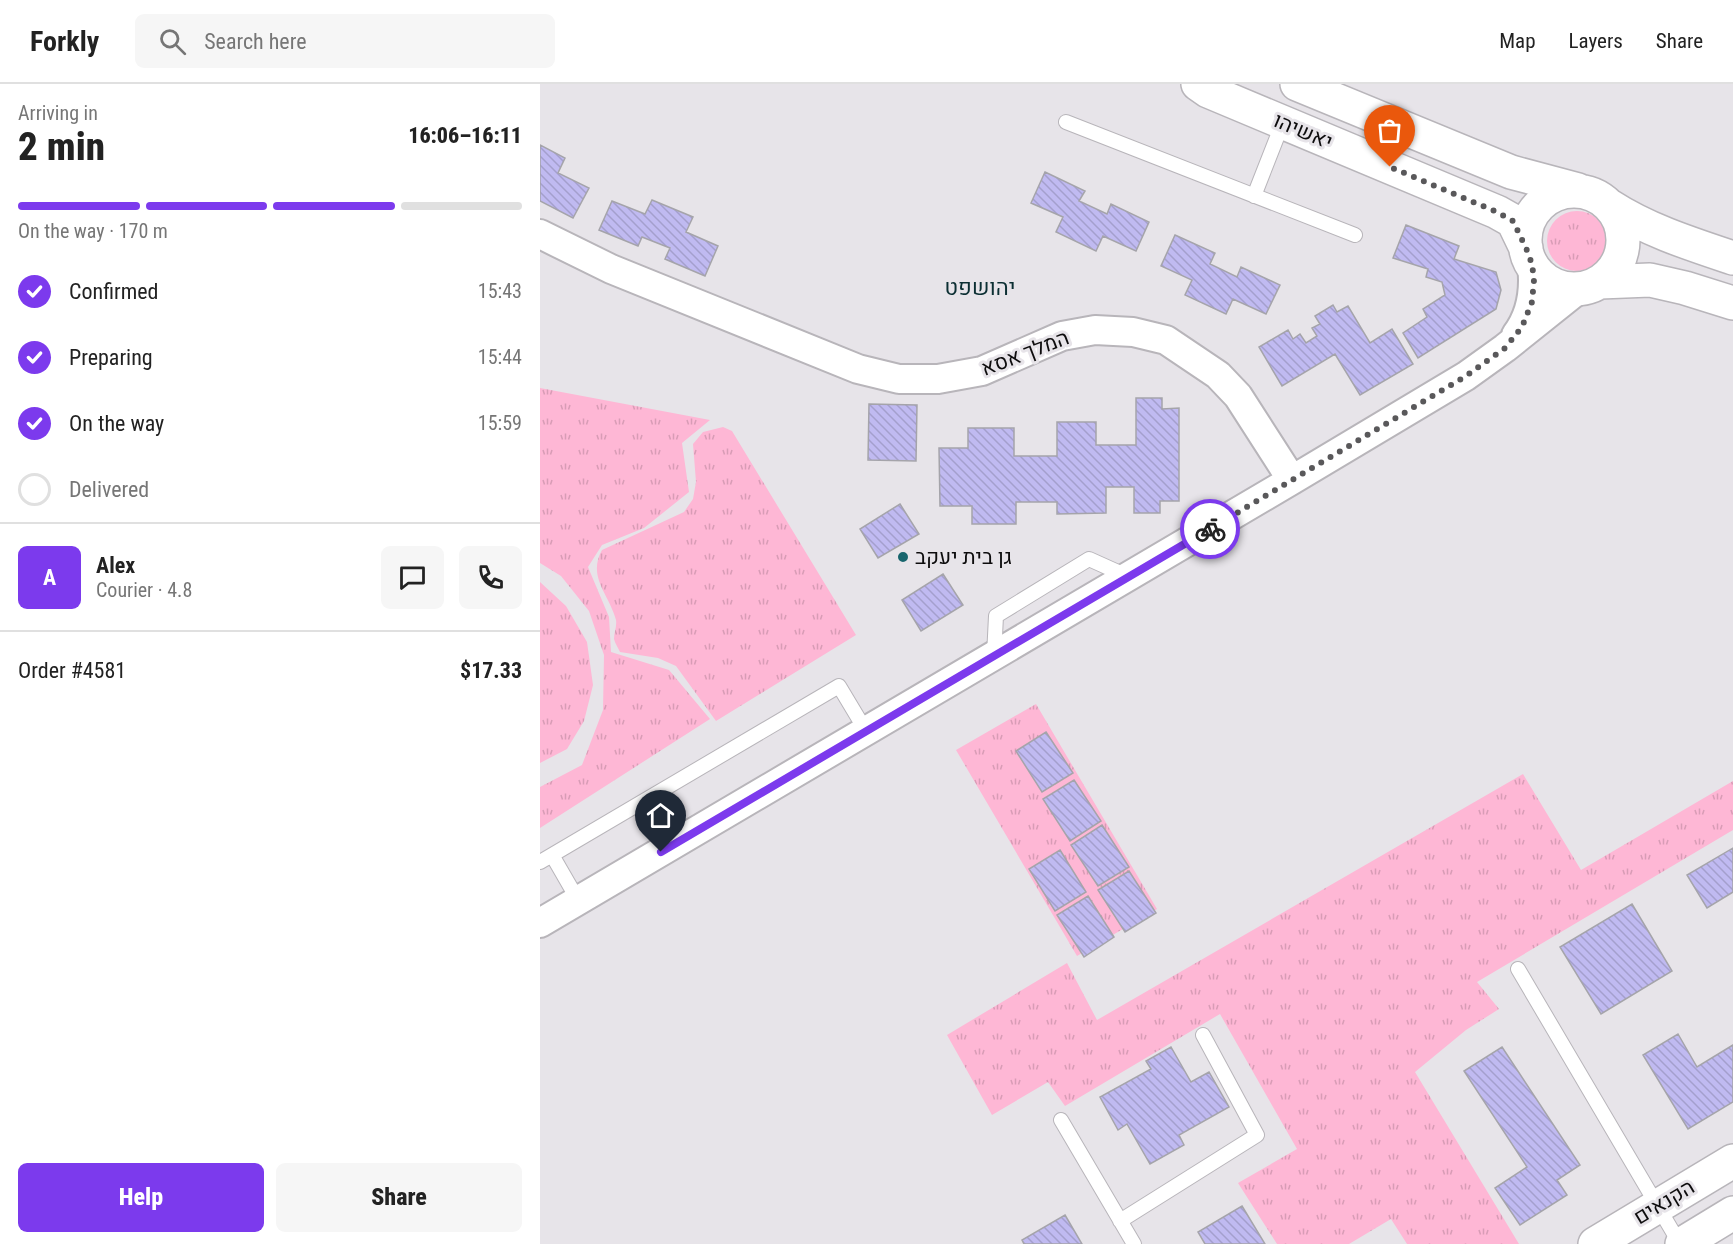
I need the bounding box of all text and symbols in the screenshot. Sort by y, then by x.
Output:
search box [135,14,555,68]
text: Forkly [30,25,99,58]
icon: search [156,25,189,58]
text: Search here [204,29,307,54]
text: Map [1499,29,1536,53]
text: Layers [1569,29,1623,53]
text: Share [1656,29,1703,53]
text: Arriving in [18,101,98,125]
pin [1364,105,1415,167]
street label: יאשיהו [1270,108,1336,154]
icon: bag [1373,114,1406,147]
text: 16:06–16:11 [408,123,522,148]
text: 2 min [18,124,105,170]
text: On the way · 170 m [18,219,168,243]
icon: check [18,275,51,308]
district label: יהושפט [945,275,1015,300]
text: Confirmed [69,279,158,304]
text: 15:43 [478,279,522,303]
street label: המלך אסא [978,325,1072,381]
icon: check [18,341,51,374]
text: Preparing [69,345,153,370]
text: 15:44 [478,345,522,369]
icon: check [18,407,51,440]
text: On the way [69,411,164,436]
text: 15:59 [478,411,522,435]
text: Delivered [69,477,149,502]
courier [1180,499,1240,559]
icon: bike [1194,513,1227,546]
place label: גן בית יעקב [915,545,1012,569]
button: chat [381,546,444,609]
button: phone [459,546,522,609]
marker: גן בית יעקב [896,550,910,564]
text: Alex [96,553,135,578]
text: A [43,565,56,590]
text: Courier · 4.8 [96,578,192,602]
text: Order #4581 [18,658,126,683]
text: $17.33 [460,658,522,683]
pin [635,790,686,852]
icon: home [644,799,677,832]
button: Help [18,1163,264,1232]
button: Share [276,1163,522,1232]
street label: הקנאים [1629,1175,1699,1229]

